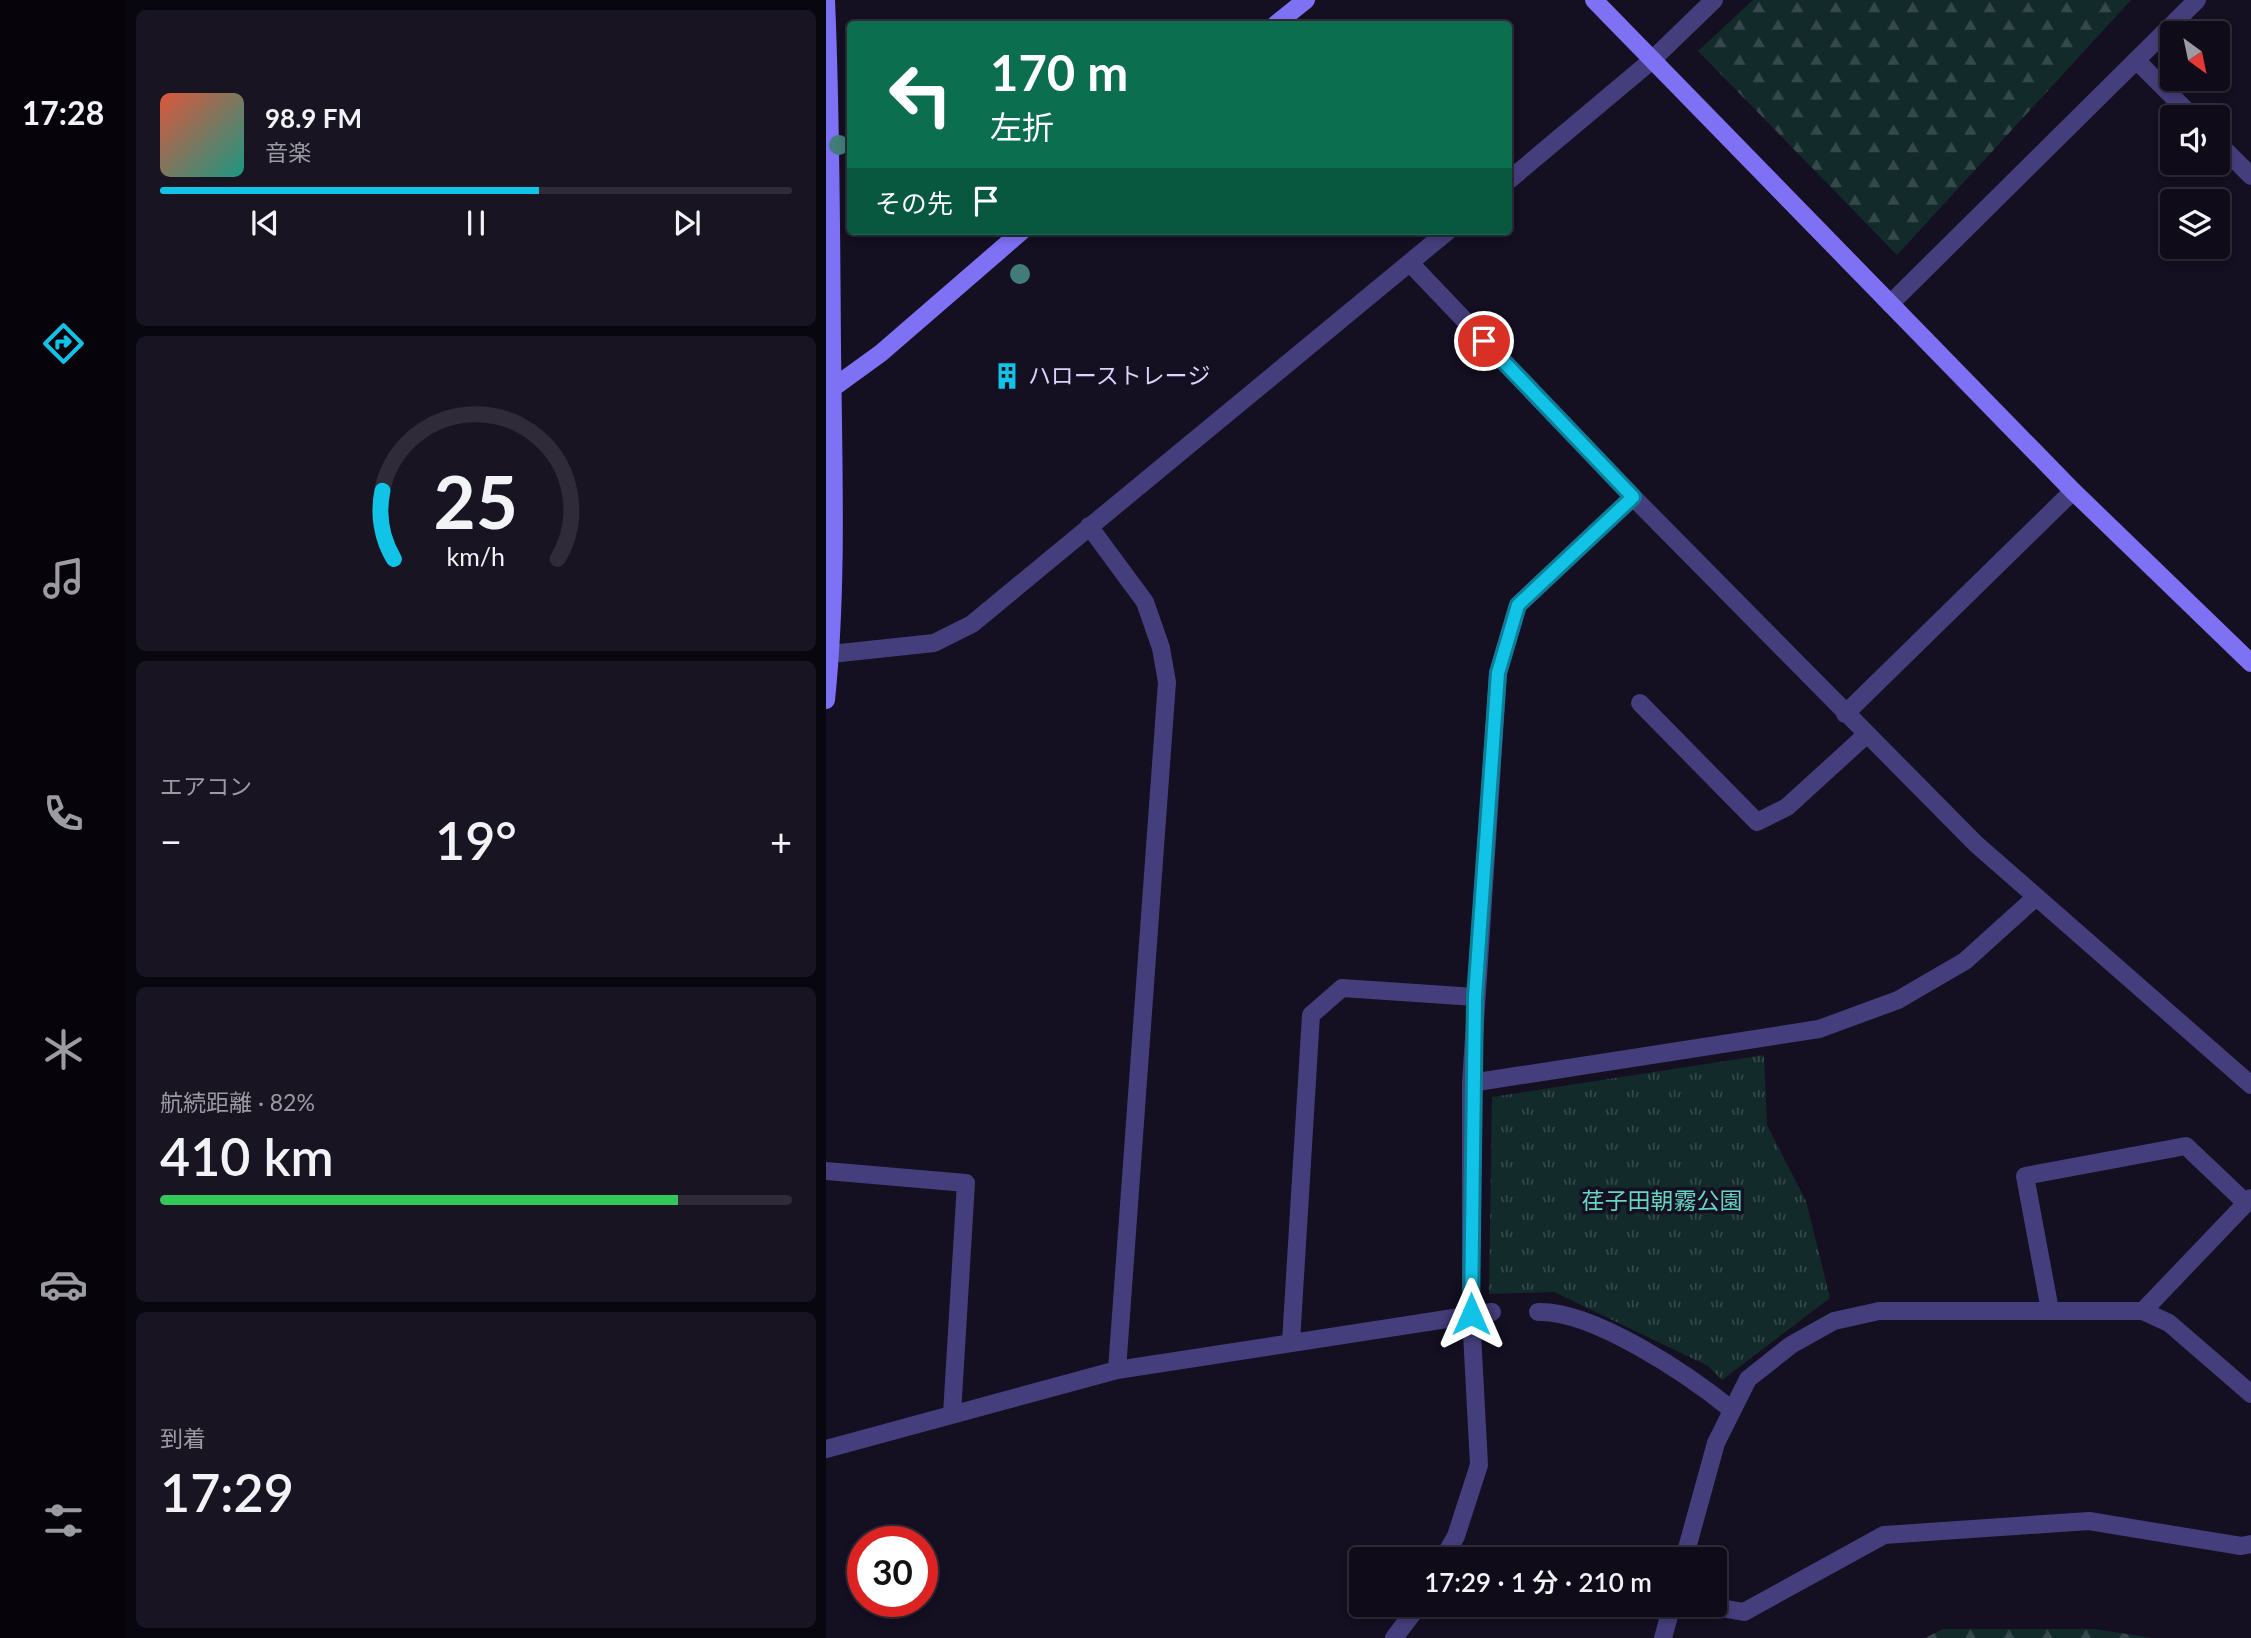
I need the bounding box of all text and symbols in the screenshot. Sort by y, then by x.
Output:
north arrow [2160,21,2230,91]
map controls [2160,21,2230,259]
text: 170 m [990,43,1128,101]
icon: left [875,49,966,140]
text: 17:28 [22,93,104,132]
text: 98.9 FM [265,102,362,134]
button: sound [2160,105,2230,175]
text: 左折 [990,107,1054,146]
text: 音楽 [265,138,311,166]
icon: arrive [967,182,1005,220]
text: その先 [875,187,953,219]
button: layers [2160,189,2230,259]
icon: previous [246,204,284,242]
icon: pause [457,204,495,242]
icon: next [668,204,706,242]
pin [1454,311,1514,371]
icon: directions [39,319,88,368]
icon: arrive [1465,322,1503,360]
building icon: ハローストレージ [992,361,1022,391]
place label: ハローストレージ [1028,361,1210,389]
text: 25 [434,458,518,546]
text: km/h [447,541,505,571]
icon: music [39,554,88,603]
text: エアコン [160,772,252,800]
icon: phone [39,789,88,838]
text: 19° [435,809,517,871]
text: − [160,818,182,864]
text: + [770,818,792,864]
icon: climate [39,1025,88,1074]
text: 航続距離 · 82% [160,1088,315,1116]
text: 410 km [160,1125,334,1187]
park label: 荏子田朝霧公園 [1582,1186,1743,1214]
icon: car [39,1260,88,1309]
position arrow [1434,1277,1508,1351]
text: 到着 [160,1424,206,1452]
text: 17:29 [160,1461,294,1523]
icon: filters [39,1496,88,1545]
speed limit sign: 30 [847,1526,938,1617]
text: 17:29 · 1 分 · 210 m [1424,1566,1652,1598]

